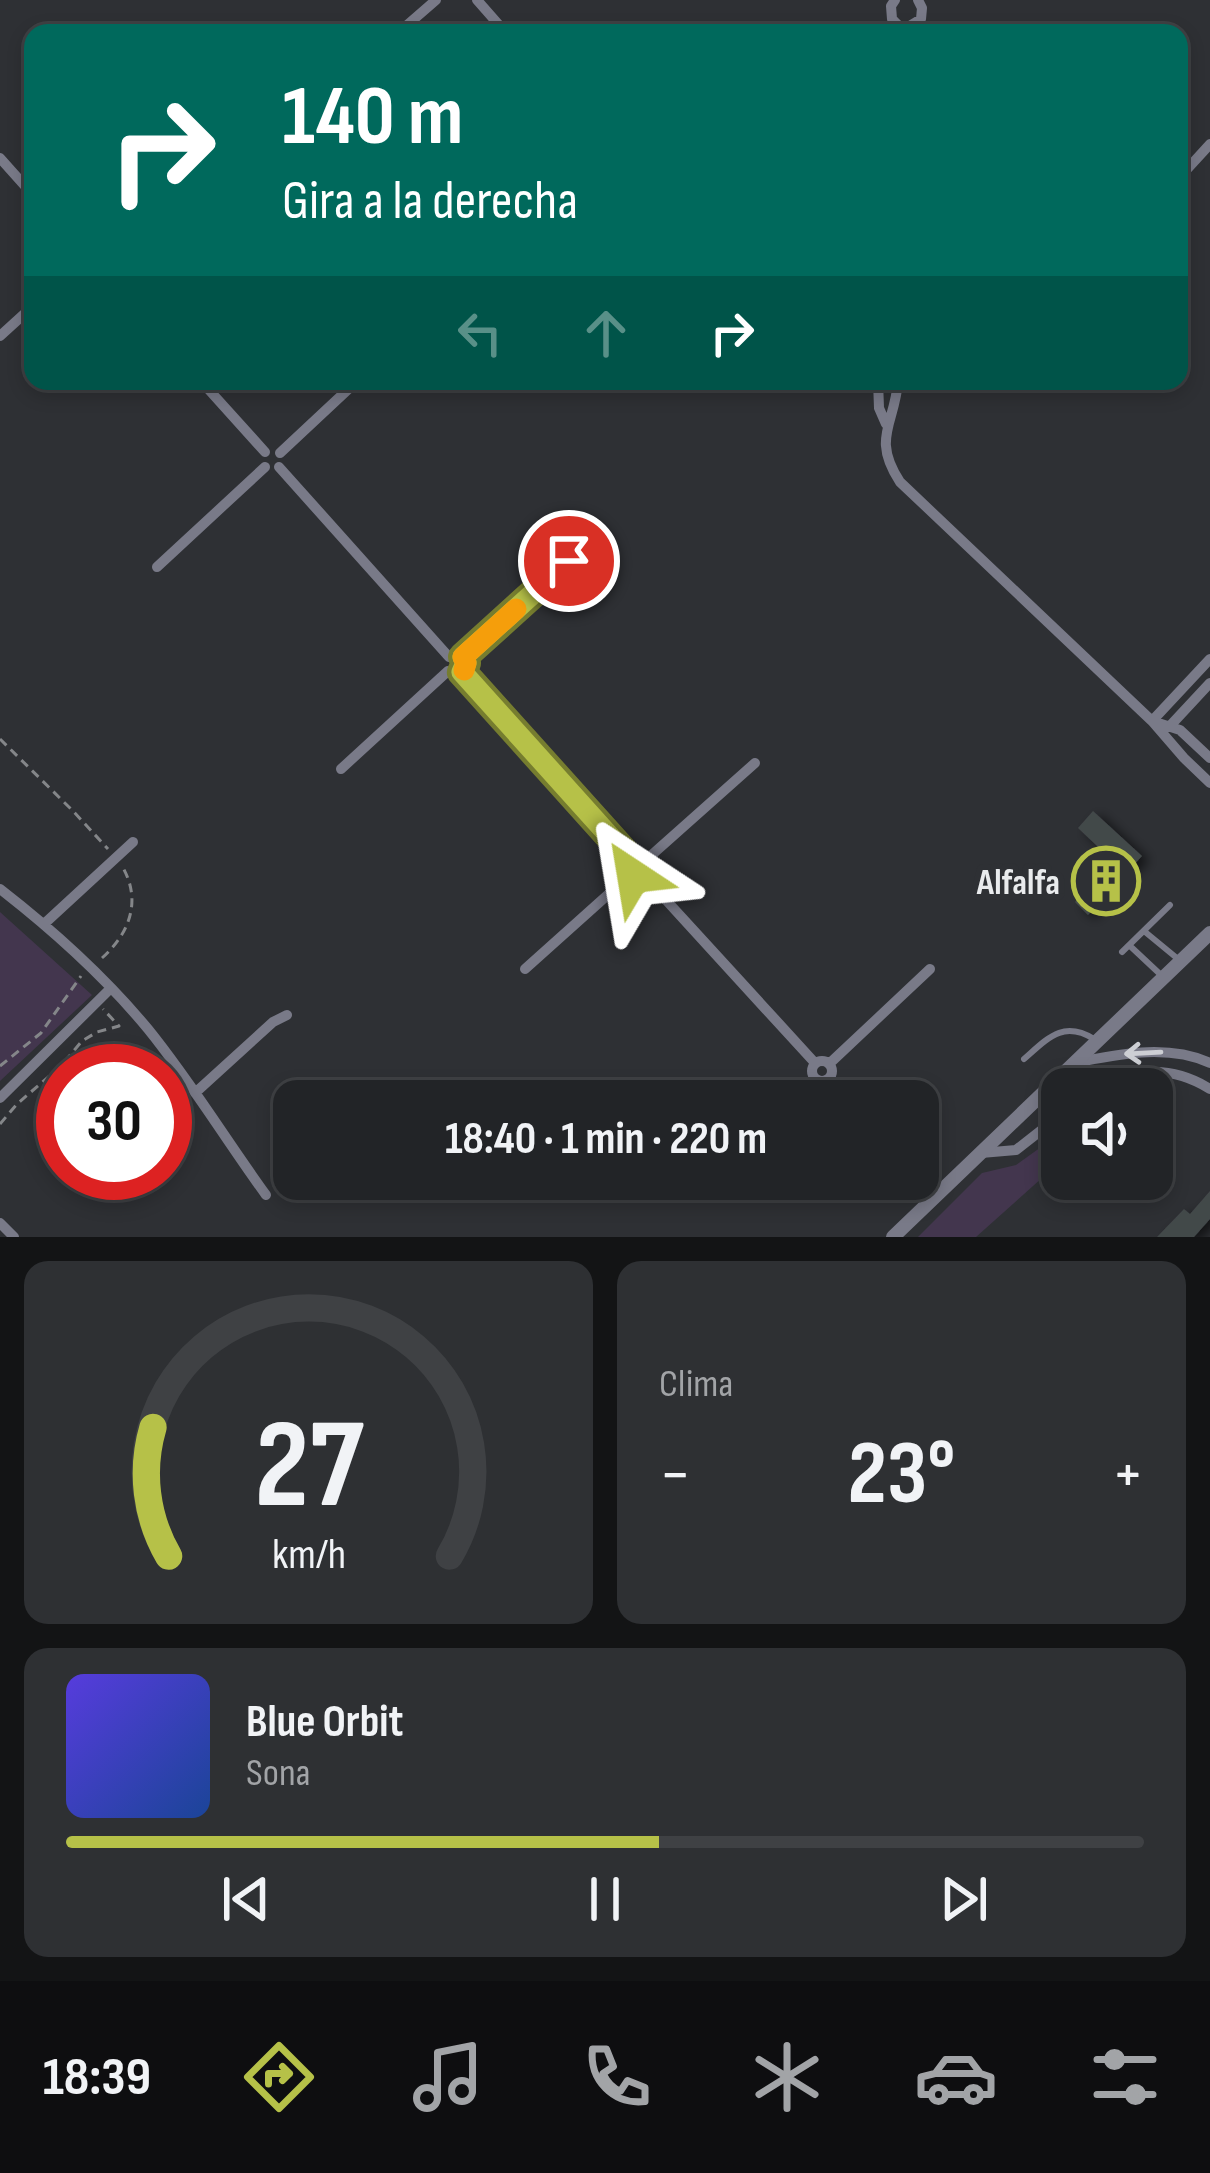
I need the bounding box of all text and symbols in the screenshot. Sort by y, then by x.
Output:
text: 140 m [282,67,463,168]
icon: right [84,72,240,228]
text: Gira a la derecha [282,169,578,234]
icon: left [447,300,513,366]
icon: ahead [573,300,639,366]
icon: right [699,300,765,366]
pin [518,510,620,612]
icon: arrive [536,528,602,594]
position arrow [570,813,696,939]
building icon: Alfalfa [1071,846,1141,916]
place label: Alfalfa [976,862,1060,905]
one-way arrow [1124,1042,1163,1065]
speed limit sign: 30 [36,1044,192,1200]
map controls [1041,1068,1173,1200]
button: sound [1041,1068,1173,1200]
text: 18:40 · 1 min · 220 m [445,1112,767,1167]
text: Clima [659,1361,733,1408]
text: 27 [254,1393,364,1542]
text: 23° [847,1421,956,1529]
text: − [659,1436,691,1515]
text: + [1112,1436,1144,1515]
text: km/h [271,1528,346,1580]
text: Blue Orbit [246,1695,403,1750]
text: Sona [246,1750,311,1797]
icon: previous [213,1866,279,1932]
icon: pause [572,1866,638,1932]
icon: next [931,1866,997,1932]
icon: directions [237,2035,321,2119]
icon: music [406,2035,490,2119]
icon: phone [575,2035,659,2119]
icon: climate [745,2035,829,2119]
icon: car [914,2035,998,2119]
icon: filters [1083,2035,1167,2119]
text: 18:39 [43,2045,151,2110]

